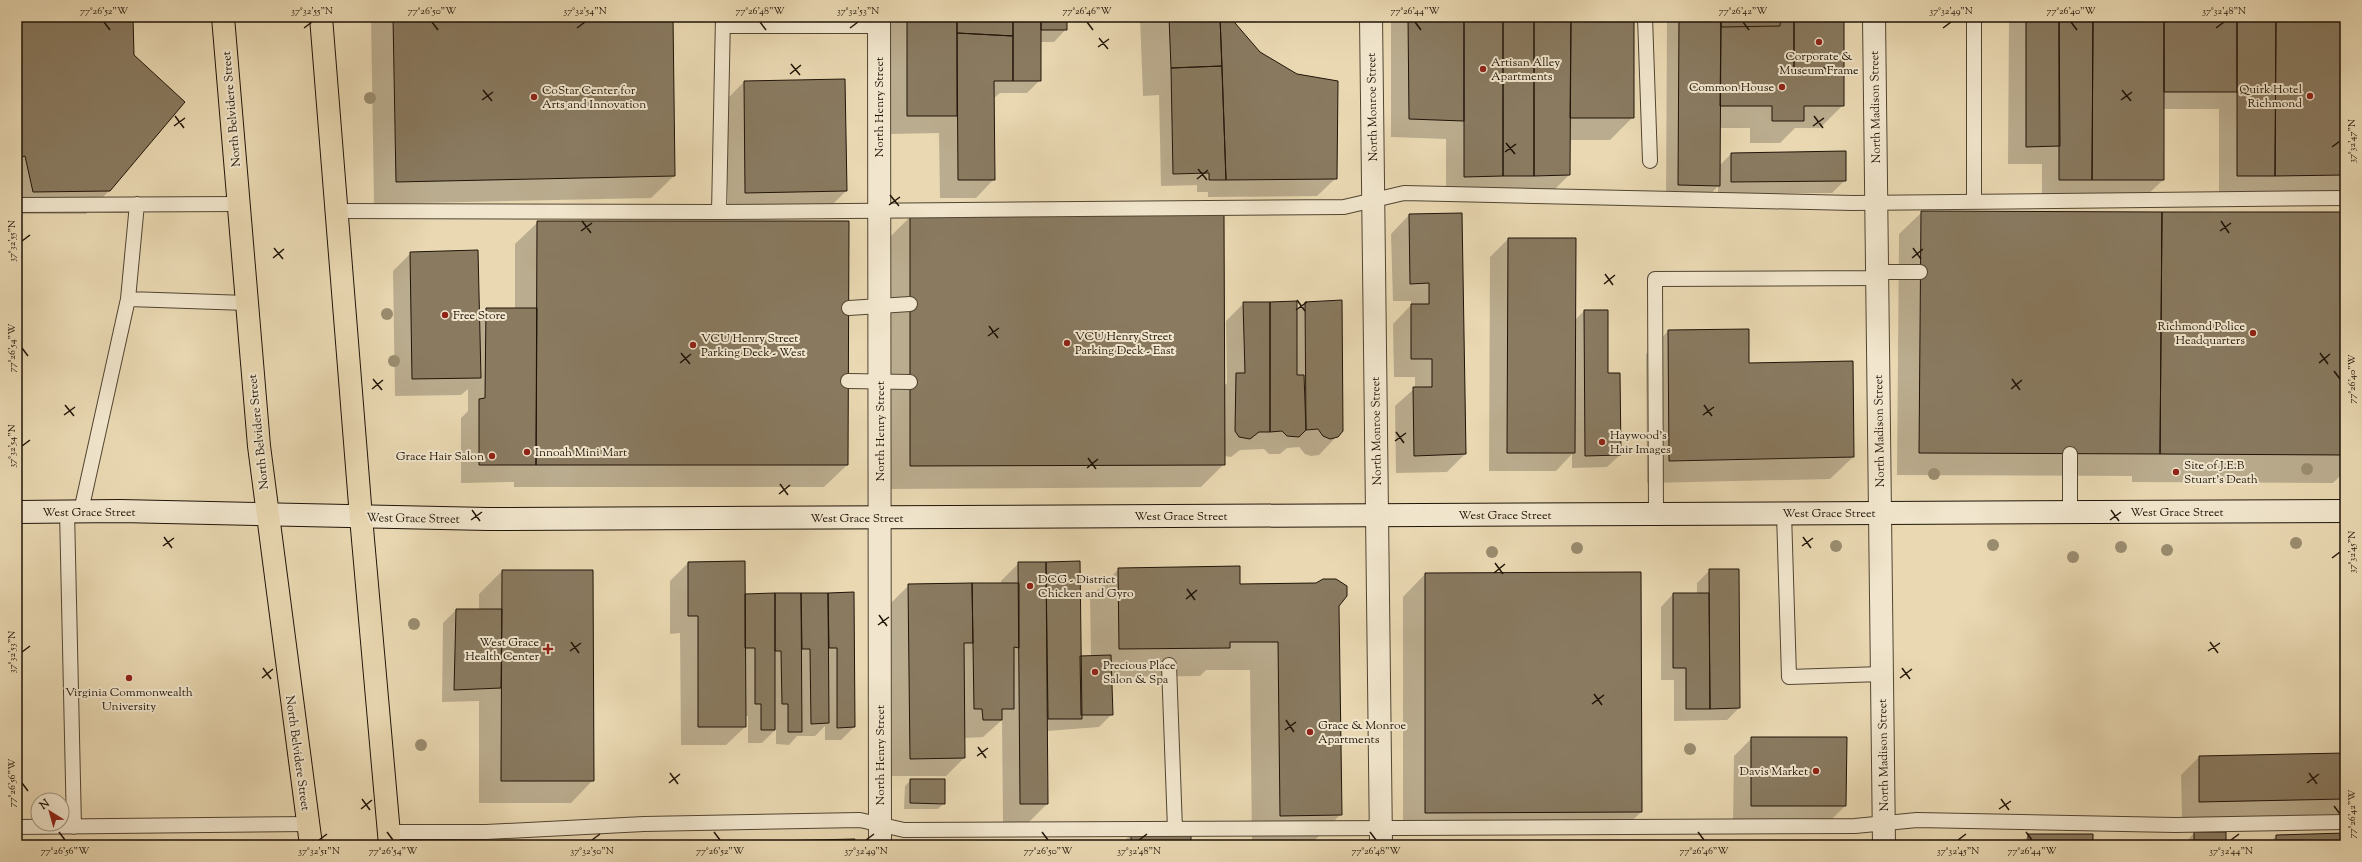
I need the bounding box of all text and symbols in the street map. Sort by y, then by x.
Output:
text: 77°26'52"W [80,4,128,19]
text: 37°32'55"N [291,4,333,19]
text: 77°26'50"W [408,4,456,19]
text: 37°32'54"N [563,4,607,19]
text: 77°26'48"W [735,4,785,19]
text: 37°32'53"N [837,4,879,19]
text: 77°26'46"W [1062,4,1112,19]
text: 77°26'44"W [1390,4,1440,19]
text: 77°26'42"W [1719,4,1767,19]
text: 37°32'49"N [1929,4,1973,19]
text: 77°26'40"W [2046,4,2096,19]
text: 37°32'48"N [2202,4,2246,19]
marker: Corporate & Museum Frame [1814,37,1824,47]
place label: Corporate & Museum Frame [1779,48,1859,80]
street label: North Belvidere Street [218,50,246,167]
street label: North Madison Street [1866,50,1886,163]
street label: North Monroe Street [1363,52,1383,162]
place label: Artisan Alley Apartments [1491,54,1560,86]
street label: North Henry Street [871,57,889,157]
marker: Artisan Alley Apartments [1478,64,1488,74]
place label: Common House [1689,79,1774,97]
place label: Quirk Hotel Richmond [2239,81,2303,113]
place label: CoStar Center for Arts and Innovation [542,82,646,114]
marker: Common House [1777,82,1787,92]
marker: Quirk Hotel Richmond [2305,91,2315,101]
marker: CoStar Center for Arts and Innovation [529,92,539,102]
text: 37°32'47"N [2345,119,2360,163]
text: 37°32'55"N [5,220,20,262]
place label: Free Store [453,307,506,325]
marker: Free Store [440,310,450,320]
place label: Richmond Police Headquarters [2157,318,2245,350]
text: 77°26'54"W [5,324,20,372]
place label: VCU Henry Street Parking Deck - East [1075,328,1175,360]
marker: Richmond Police Headquarters [2248,328,2258,338]
place label: VCU Henry Street Parking Deck - West [701,330,806,362]
marker: VCU Henry Street Parking Deck - East [1062,338,1072,348]
marker: VCU Henry Street Parking Deck - West [688,340,698,350]
text: 77°26'40"W [2345,354,2360,404]
street label: North Belvidere Street [244,373,274,491]
street label: North Madison Street [1870,374,1890,487]
street label: North Monroe Street [1367,376,1387,486]
street label: North Henry Street [872,381,890,481]
text: 37°32'54"N [5,424,20,468]
place label: Haywood's Hair Images [1610,427,1671,459]
marker: Haywood's Hair Images [1597,437,1607,447]
place label: Innoah Mini Mart [535,444,627,462]
marker: Innoah Mini Mart [522,447,532,457]
place label: Grace Hair Salon [396,448,484,466]
marker: Grace Hair Salon [487,451,497,461]
place label: Site of J.E.B Stuart's Death [2184,457,2258,489]
marker: Site of J.E.B Stuart's Death [2171,467,2181,477]
street label: West Grace Street [42,504,136,522]
street label: West Grace Street [2130,504,2224,522]
street label: West Grace Street [1782,505,1876,523]
street label: West Grace Street [1458,507,1552,525]
street label: West Grace Street [1134,508,1228,526]
street label: West Grace Street [366,509,460,529]
street label: West Grace Street [810,510,904,528]
text: 37°32'45"N [2345,531,2360,573]
place label: DCG - District Chicken and Gyro [1038,571,1134,603]
marker: DCG - District Chicken and Gyro [1025,581,1035,591]
text: 37°32'53"N [5,631,20,673]
place label: West Grace Health Center [465,634,539,666]
marker: West Grace Health Center [542,643,554,655]
place label: Precious Place Salon & Spa [1103,657,1176,689]
marker: Precious Place Salon & Spa [1090,667,1100,677]
marker: Virginia Commonwealth University [124,673,134,683]
place label: Virginia Commonwealth University [65,684,193,716]
street label: North Belvidere Street [280,694,314,812]
street label: North Madison Street [1874,698,1894,811]
street label: North Henry Street [872,705,890,805]
place label: Grace & Monroe Apartments [1318,717,1407,749]
marker: Grace & Monroe Apartments [1305,727,1315,737]
text: 77°26'56"W [5,759,20,807]
place label: Davis Market [1739,763,1808,781]
marker: Davis Market [1811,766,1821,776]
text: 77°26'42"W [2345,790,2360,838]
north arrow [30,792,70,832]
text: N [35,796,53,814]
text: 77°26'56"W [41,844,89,859]
text: 37°32'51"N [298,844,340,859]
text: 77°26'54"W [369,844,417,859]
text: 37°32'50"N [570,844,614,859]
text: 77°26'52"W [696,844,744,859]
text: 37°32'49"N [844,844,888,859]
text: 77°26'50"W [1024,844,1072,859]
text: 37°32'48"N [1117,844,1161,859]
text: 77°26'48"W [1351,844,1401,859]
text: 77°26'46"W [1679,844,1729,859]
text: 37°32'45"N [1937,844,1979,859]
text: 77°26'44"W [2007,844,2057,859]
text: 37°32'44"N [2209,844,2253,859]

